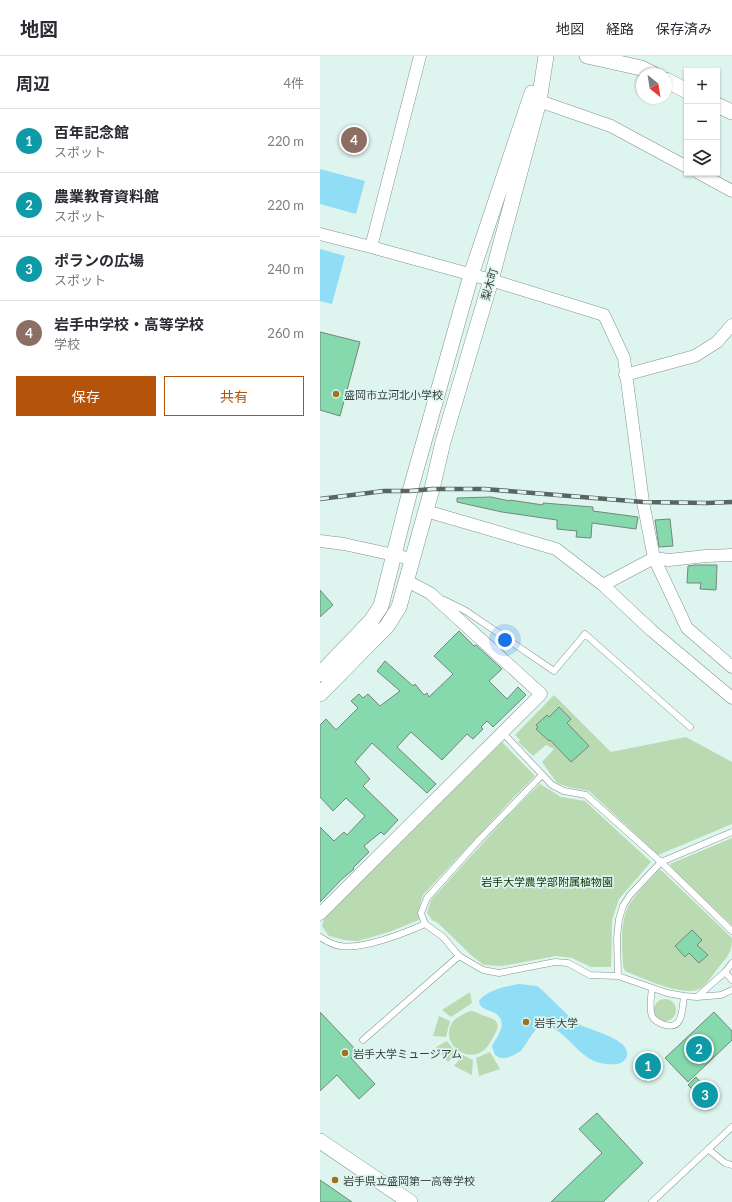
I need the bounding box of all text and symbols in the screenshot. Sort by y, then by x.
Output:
text: 地図 [20,17,58,40]
text: 地図 [556,20,584,37]
text: 経路 [606,20,634,37]
text: 保存済み [656,20,712,37]
north arrow [636,68,672,104]
map controls [684,68,720,176]
button: + [684,68,720,104]
text: 周辺 [16,73,50,94]
text: 4件 [283,75,304,91]
button: − [684,104,720,140]
text: 百年記念館 [54,123,129,141]
pin: 4 [341,125,367,155]
text: 1 [25,133,33,149]
text: 220 m [267,133,304,149]
button: layers [684,140,720,176]
text: スポット [54,144,106,160]
text: 農業教育資料館 [54,187,159,205]
text: 2 [25,197,33,213]
text: 220 m [267,197,304,213]
text: スポット [54,208,106,224]
text: ポランの広場 [54,251,144,269]
text: 3 [25,261,33,277]
text: 240 m [267,261,304,277]
street label: 梨木町 [478,266,500,302]
text: スポット [54,272,106,288]
text: 岩手中学校・高等学校 [54,315,204,333]
text: 4 [25,325,33,341]
text: 260 m [267,325,304,341]
text: 学校 [54,336,80,352]
button: 保存 [16,376,156,416]
button: 共有 [164,376,304,416]
place label: 盛岡市立河北小学校 [344,388,443,401]
marker: 盛岡市立河北小学校 [331,389,341,399]
your location [495,630,515,650]
park label: 岩手大学農学部附属植物園 [481,875,613,888]
place label: 岩手大学 [534,1016,578,1029]
marker: 岩手大学 [521,1017,531,1027]
pin: 2 [686,1034,712,1064]
place label: 岩手大学ミュージアム [353,1047,462,1060]
marker: 岩手大学ミュージアム [340,1048,350,1058]
pin: 1 [635,1051,661,1081]
pin: 3 [692,1080,718,1110]
place label: 岩手県立盛岡第一高等学校 [343,1174,475,1187]
marker: 岩手県立盛岡第一高等学校 [330,1175,340,1185]

